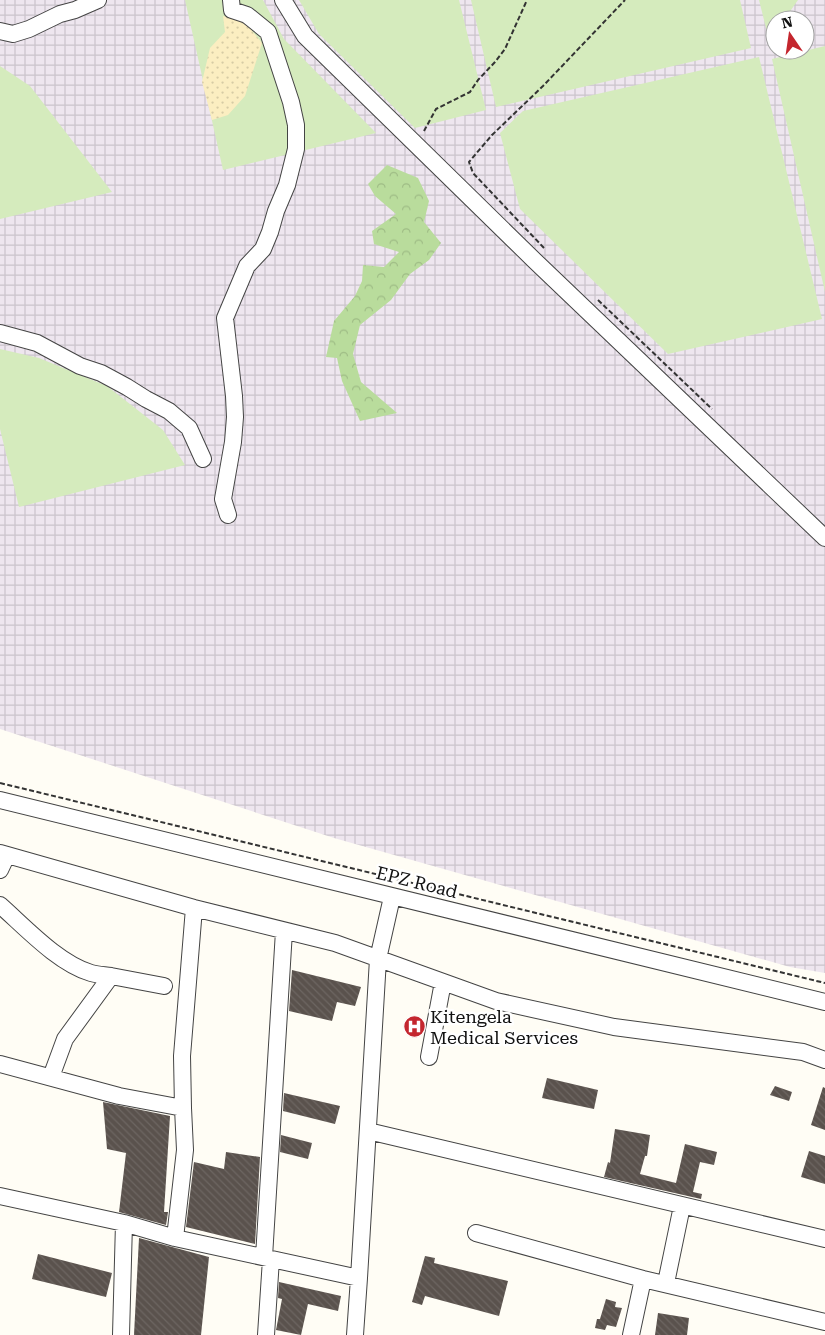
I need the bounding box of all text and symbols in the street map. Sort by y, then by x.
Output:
north arrow [765,10,815,60]
text: N [780,13,794,31]
street label: EPZ Road [374,862,460,902]
place label: Kitengela Medical Services [430,1006,578,1048]
hospital icon: Kitengela Medical Services [402,1014,426,1038]

